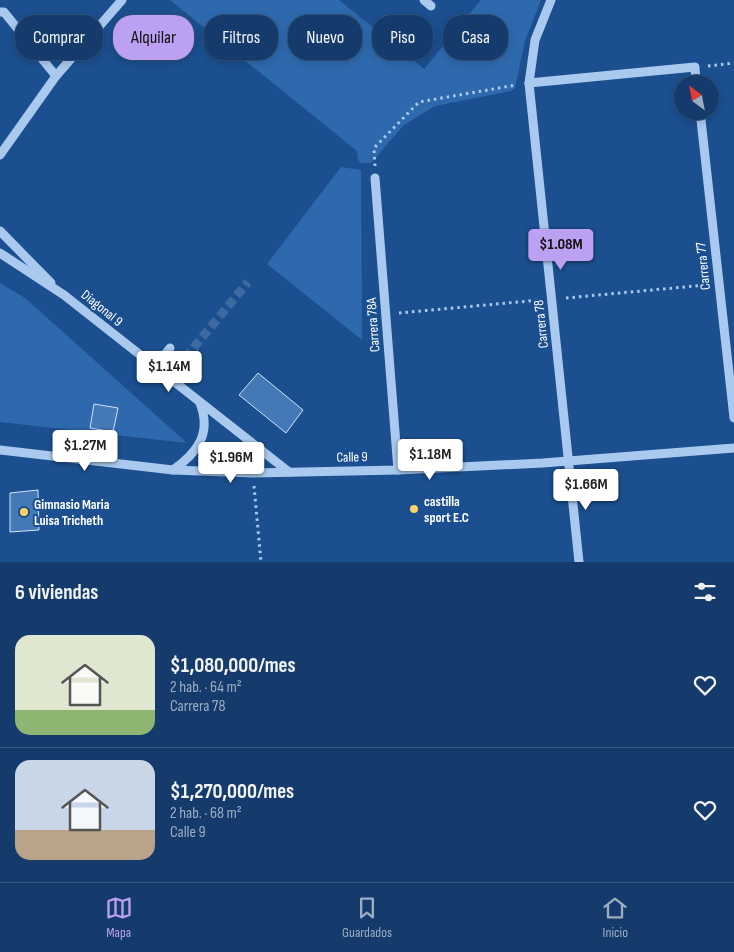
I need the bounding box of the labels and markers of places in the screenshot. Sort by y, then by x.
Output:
pin: $1.08M [520,228,602,271]
pin: $1.14M [128,350,210,393]
pin: $1.27M [44,430,126,472]
pin: $1.18M [389,438,471,481]
pin: $1.96M [190,442,272,484]
pin: $1.66M [545,468,627,511]
place label: castilla sport E.C [424,493,469,526]
place label: Gimnasio Maria Luisa Tricheth [34,496,110,529]
marker: castilla sport E.C [408,503,420,515]
marker: Gimnasio Maria Luisa Tricheth [18,506,30,518]

